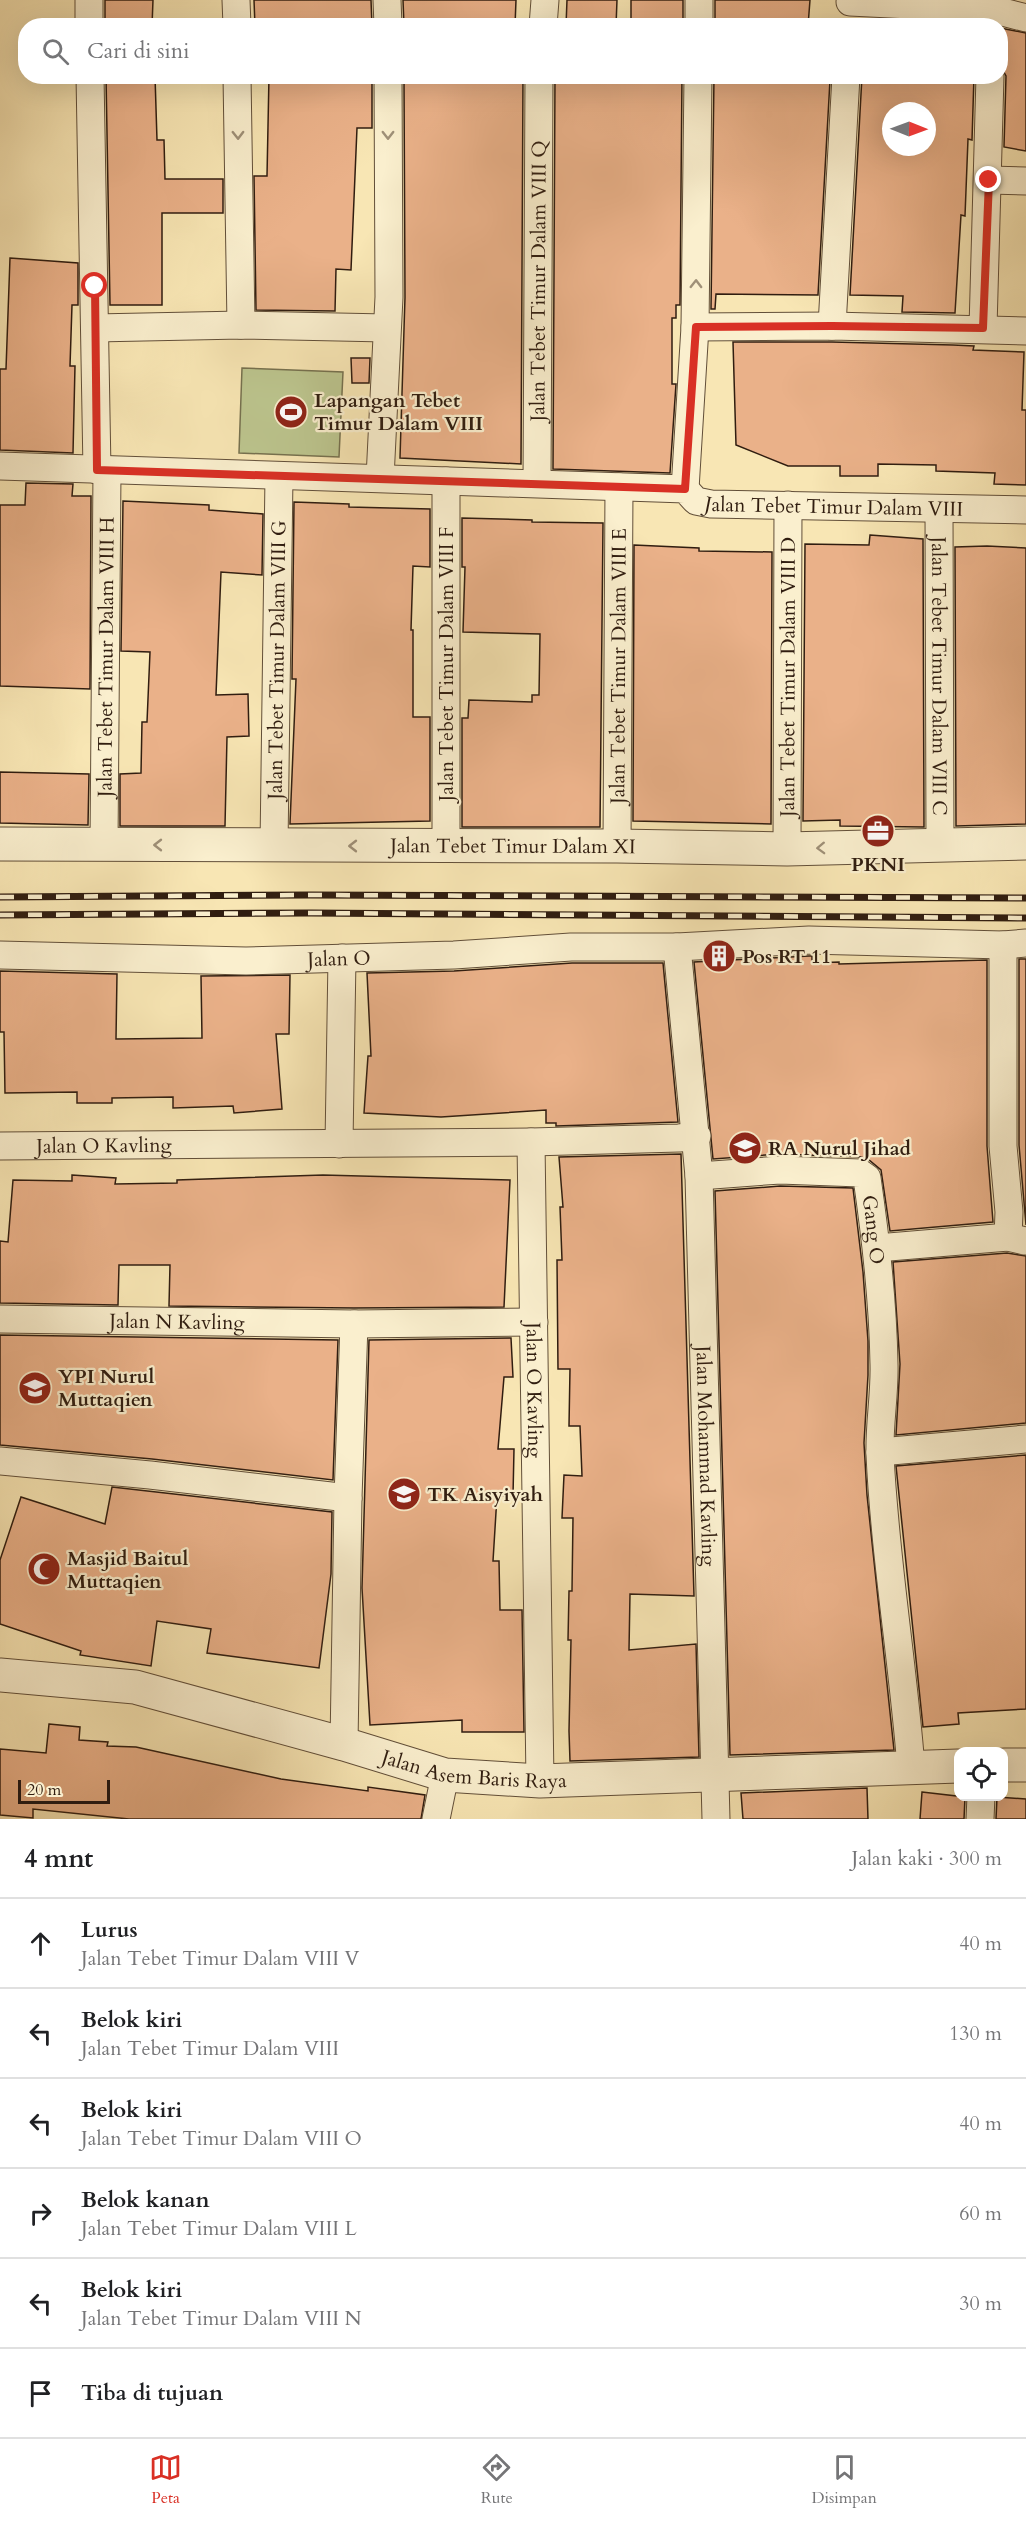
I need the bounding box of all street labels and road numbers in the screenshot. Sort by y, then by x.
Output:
street label: Jalan Tebet Timur Dalam VIII Q [524,140,552,425]
street label: Jalan Tebet Timur Dalam VIII [699,489,963,522]
street label: Jalan Tebet Timur Dalam VIII H [91,516,120,800]
street label: Jalan Tebet Timur Dalam VIII G [261,520,292,803]
street label: Jalan Tebet Timur Dalam VIII F [433,527,460,804]
street label: Jalan Tebet Timur Dalam VIII E [604,528,632,807]
street label: Jalan Tebet Timur Dalam VIII C [926,533,953,815]
street label: Jalan Tebet Timur Dalam VIII D [774,537,801,820]
street label: Jalan Tebet Timur Dalam XI [387,832,636,860]
street label: Jalan O [304,944,371,973]
street label: Jalan O Kavling [33,1131,173,1159]
street label: Gang O [856,1193,891,1266]
street label: Jalan N Kavling [106,1307,246,1336]
street label: Jalan O Kavling [520,1319,549,1459]
street label: Jalan Mohammad Kavling [690,1342,723,1567]
street label: Jalan Asem Baris Raya [376,1742,567,1795]

